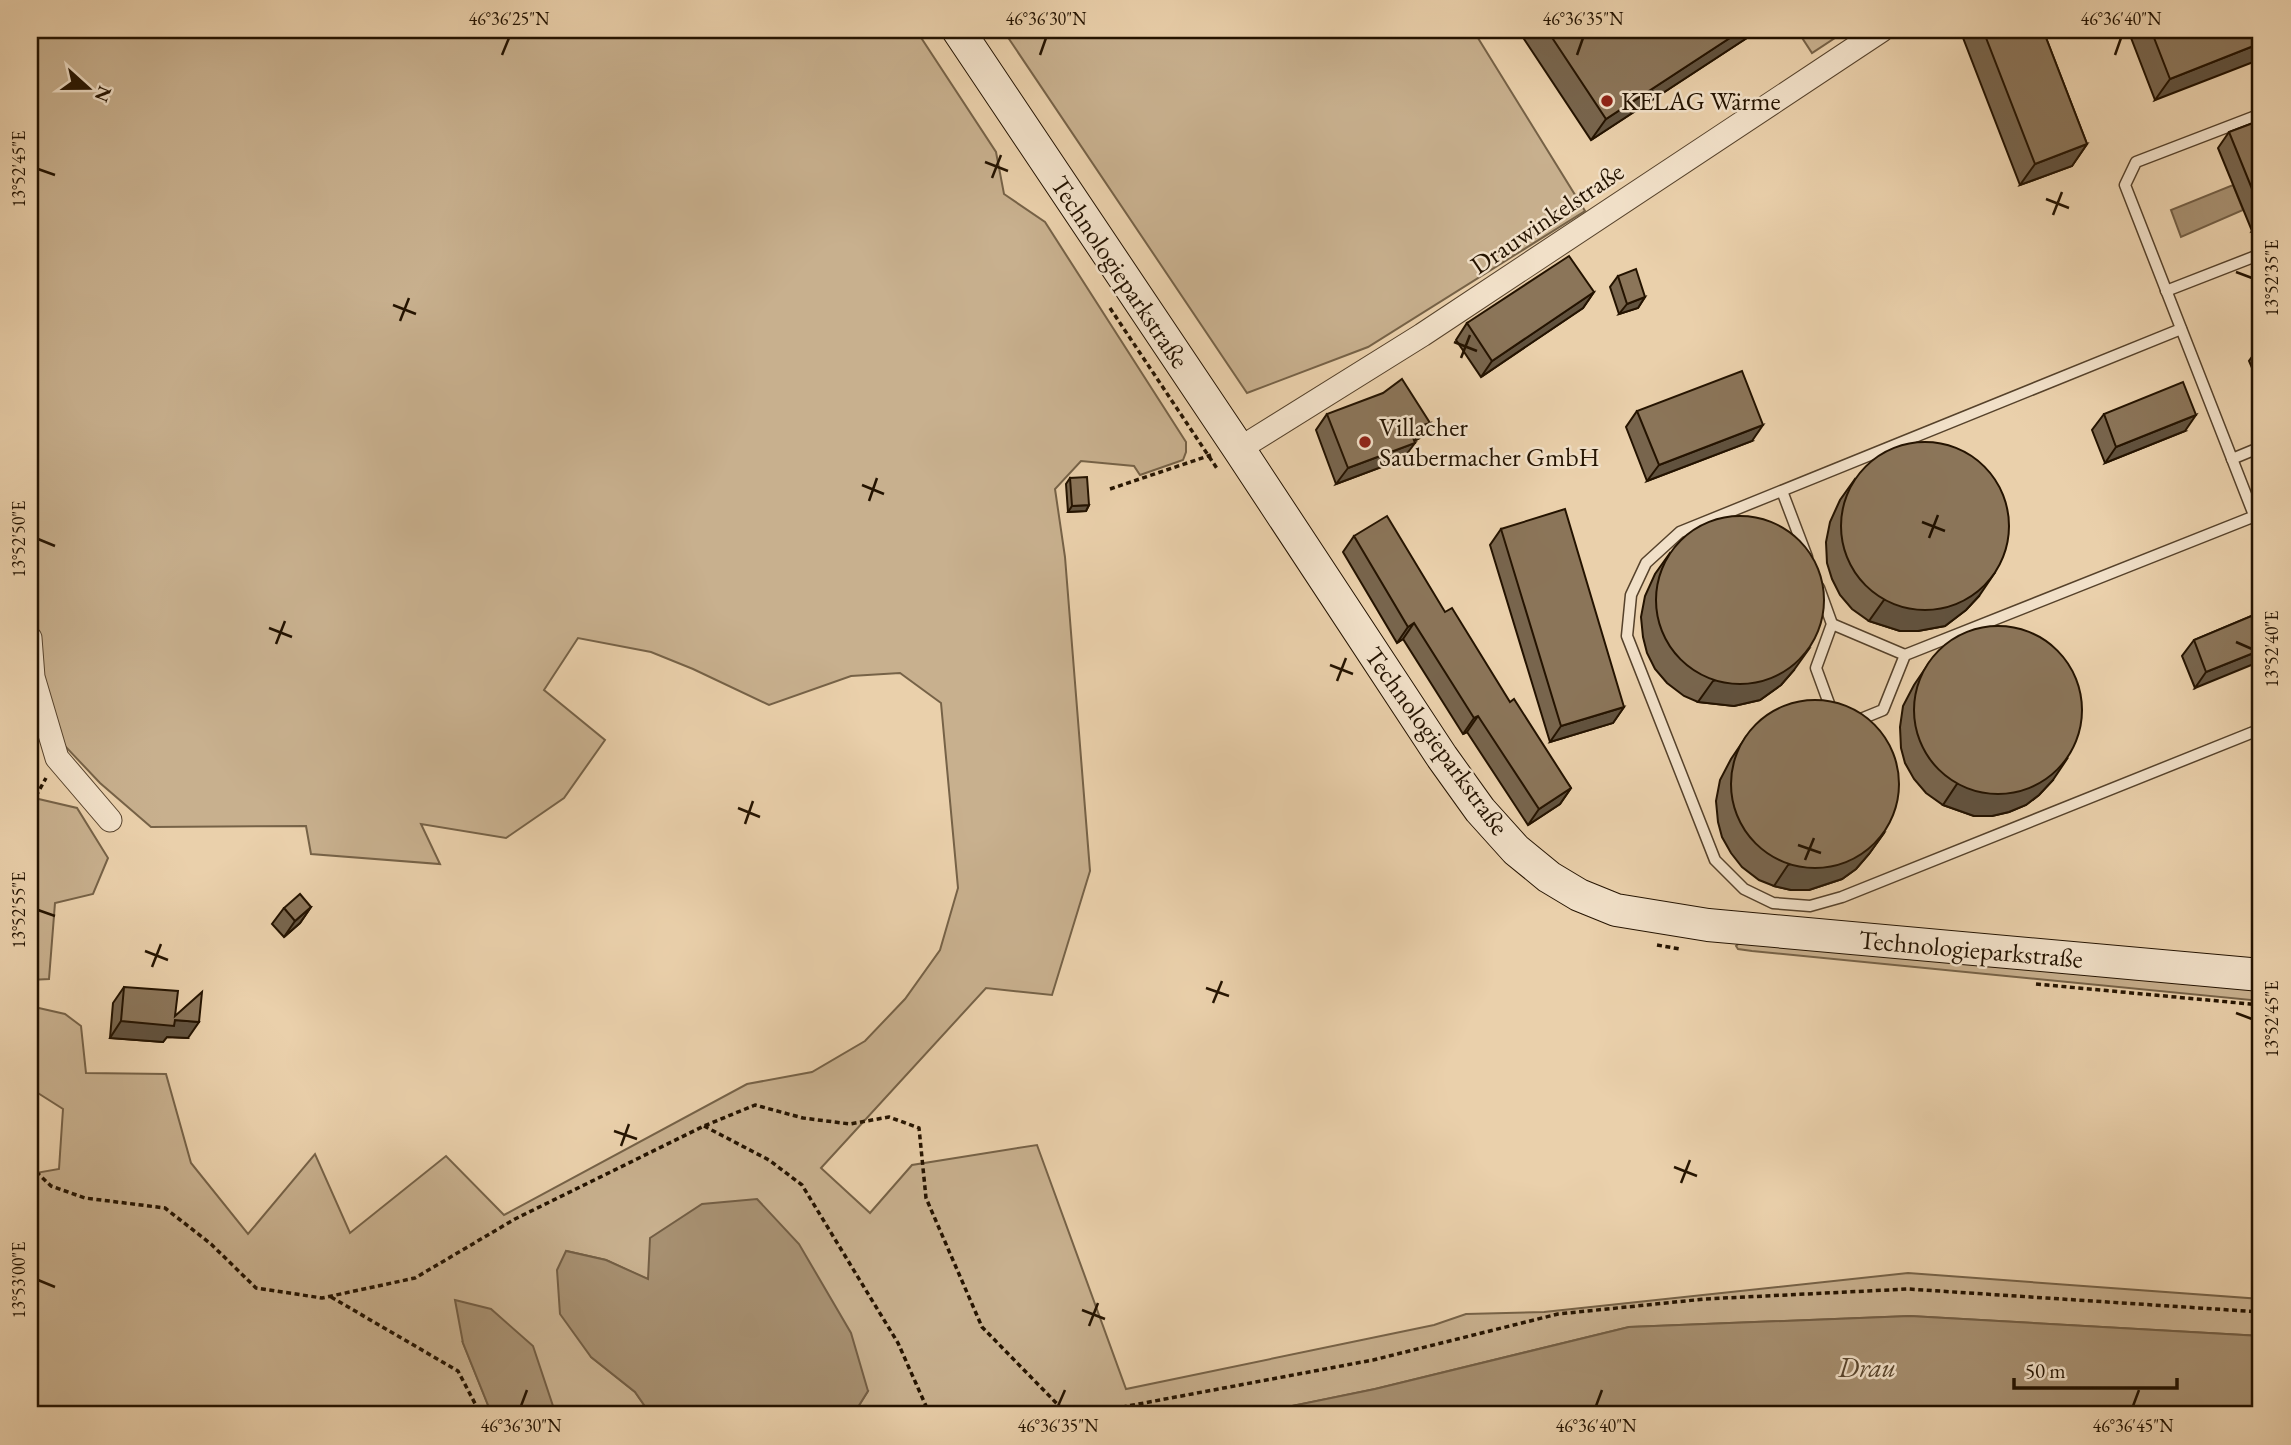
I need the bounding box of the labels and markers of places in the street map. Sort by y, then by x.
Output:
place label: KELAG Wärme [1621,84,1781,118]
marker: KELAG Wärme [1599,93,1615,109]
place label: Villacher Saubermacher GmbH [1379,410,1600,474]
marker: Villacher Saubermacher GmbH [1357,434,1373,450]

